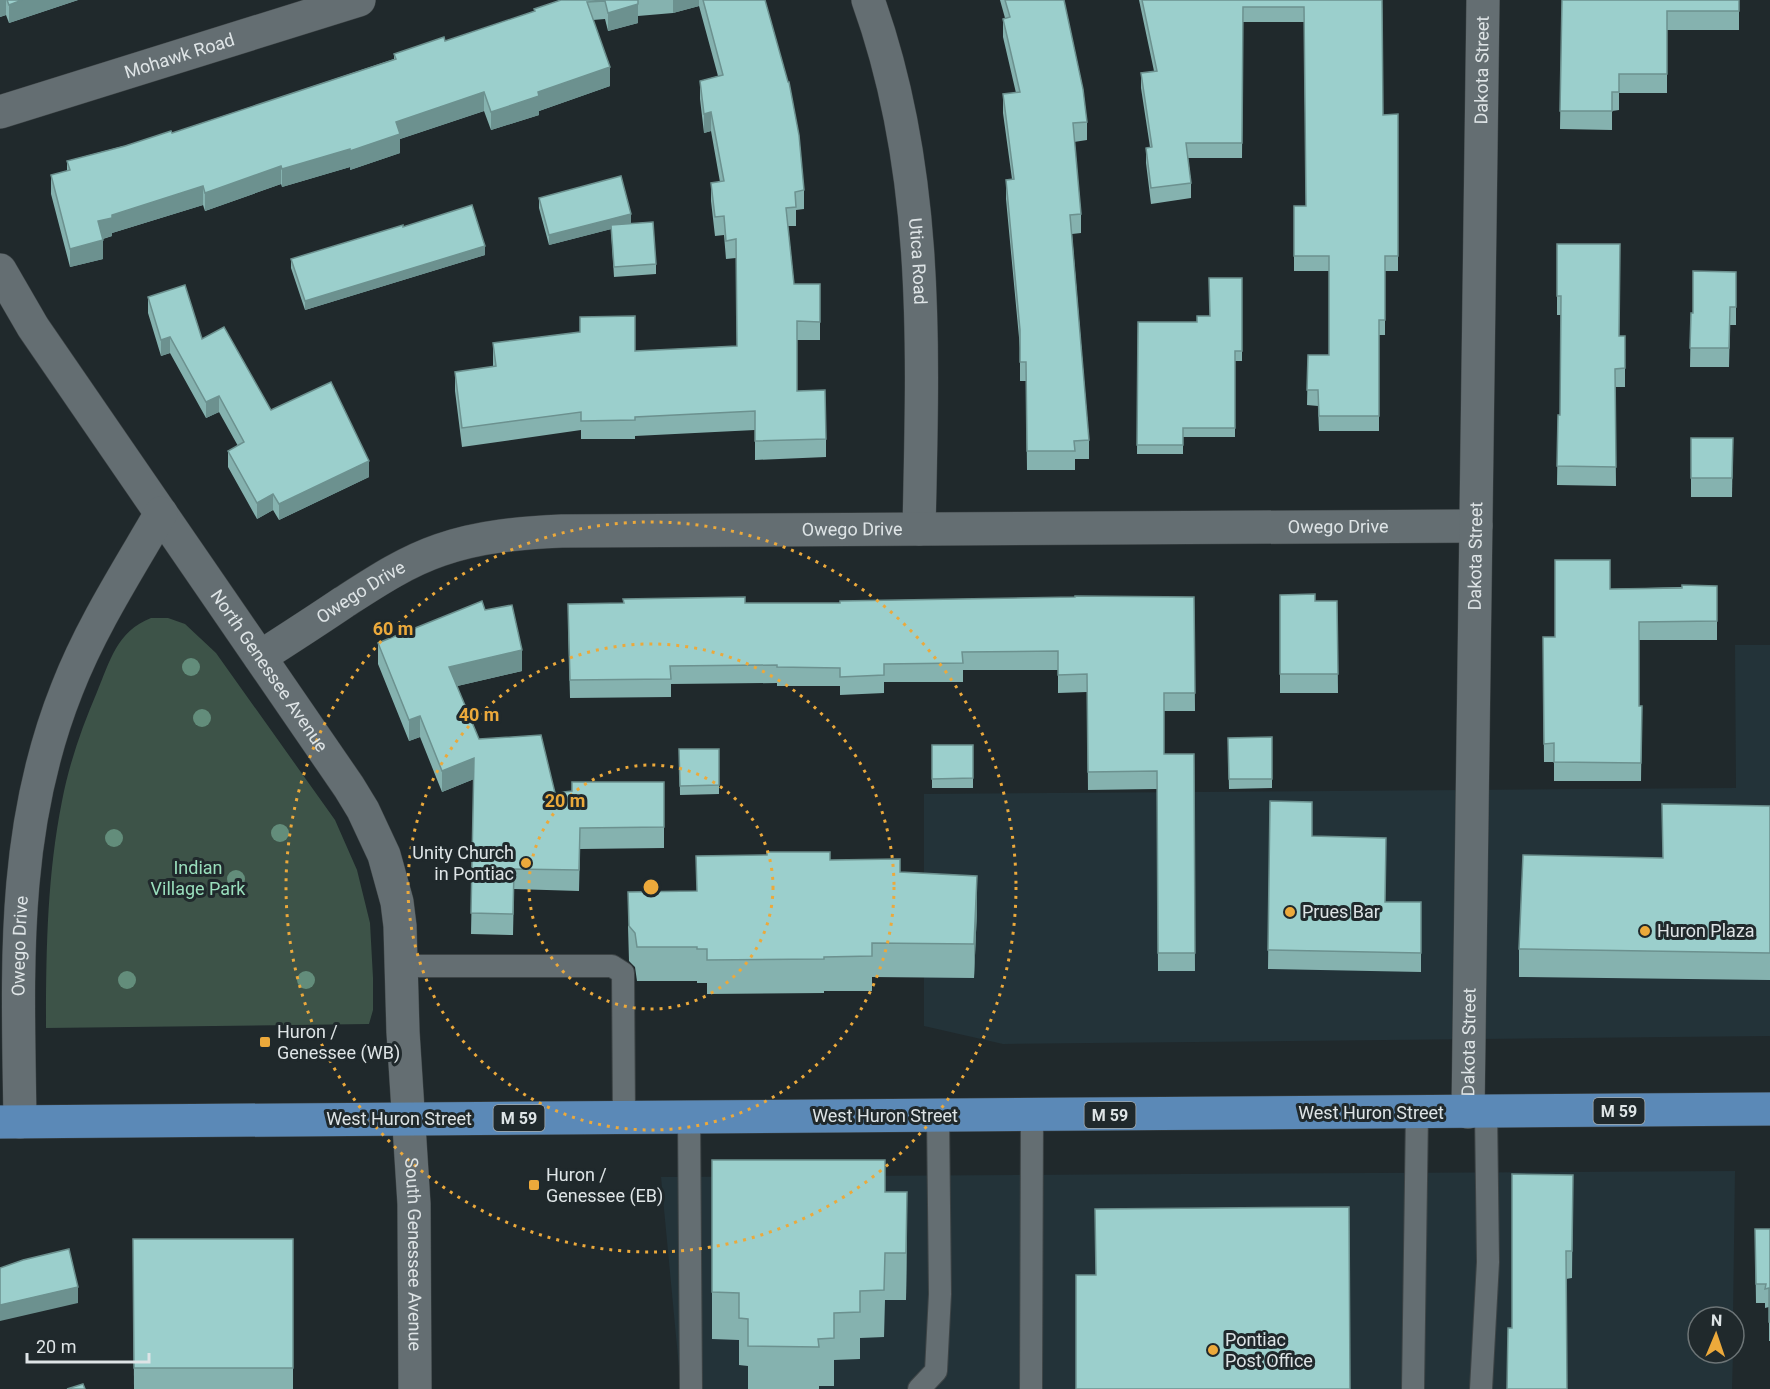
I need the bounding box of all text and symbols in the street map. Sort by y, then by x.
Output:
street label: Dakota Street [1470,16,1493,125]
street label: Mohawk Road [122,29,237,83]
street label: Utica Road [905,217,931,305]
street label: Dakota Street [1464,501,1486,611]
street label: Owego Drive [1288,515,1389,537]
street label: Owego Drive [802,518,903,540]
street label: Owego Drive [312,556,409,628]
street label: North Genessee Avenue [207,585,333,756]
text: 60 m [373,618,413,639]
text: 40 m [459,704,499,725]
text: 20 m [545,790,585,811]
place label: Unity Church in Pontiac [412,842,514,884]
marker: Unity Church in Pontiac [519,856,533,870]
park label: Indian Village Park [151,857,246,899]
centre of rings [641,877,661,897]
street label: Owego Drive [7,895,32,996]
place label: Prues Bar [1302,901,1380,922]
marker: Prues Bar [1283,905,1297,919]
place label: Huron Plaza [1657,920,1755,941]
marker: Huron Plaza [1638,924,1652,938]
street label: Dakota Street [1457,987,1480,1096]
place label: Huron / Genessee (WB) [277,1021,400,1064]
marker: Huron / Genessee (WB) [258,1035,272,1049]
road number: M 59 [1594,1098,1644,1124]
road number: M 59 [1084,1102,1136,1128]
street label: West Huron Street [1298,1102,1444,1123]
road number: M 59 [494,1105,544,1131]
street label: West Huron Street [812,1105,958,1126]
street label: West Huron Street [326,1108,472,1129]
street label: South Genessee Avenue [401,1157,426,1351]
place label: Huron / Genessee (EB) [546,1164,663,1207]
marker: Huron / Genessee (EB) [527,1178,541,1192]
north arrow [1686,1305,1746,1365]
text: N [1711,1311,1722,1330]
scale bar [27,1326,148,1364]
place label: Pontiac Post Office [1225,1329,1313,1371]
text: 20 m [36,1336,76,1357]
marker: Pontiac Post Office [1206,1343,1220,1357]

